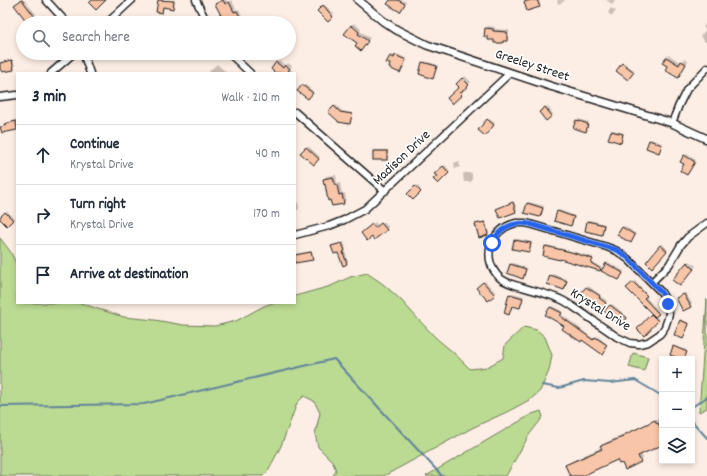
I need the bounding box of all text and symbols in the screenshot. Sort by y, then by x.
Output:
search box [16,16,296,60]
icon: search [30,27,52,49]
text: Search here [62,27,130,49]
street label: Greeley Street [492,45,572,87]
text: 3 min [32,86,66,110]
text: Walk · 210 m [222,89,280,108]
street label: Madison Drive [369,126,435,190]
text: Continue [70,134,119,156]
icon: ahead [32,144,54,166]
text: 40 m [256,145,280,164]
text: Krystal Drive [70,156,134,175]
text: Turn right [70,194,126,216]
icon: right [32,204,54,226]
text: 170 m [253,205,280,224]
text: Krystal Drive [70,216,134,235]
route start [483,234,501,252]
icon: arrive [32,264,54,286]
text: Arrive at destination [70,264,188,286]
street label: Krystal Drive [566,283,634,337]
route end [659,295,677,313]
map controls [659,356,695,464]
button: + [659,356,695,392]
button: − [659,392,695,428]
button: layers [659,428,695,464]

